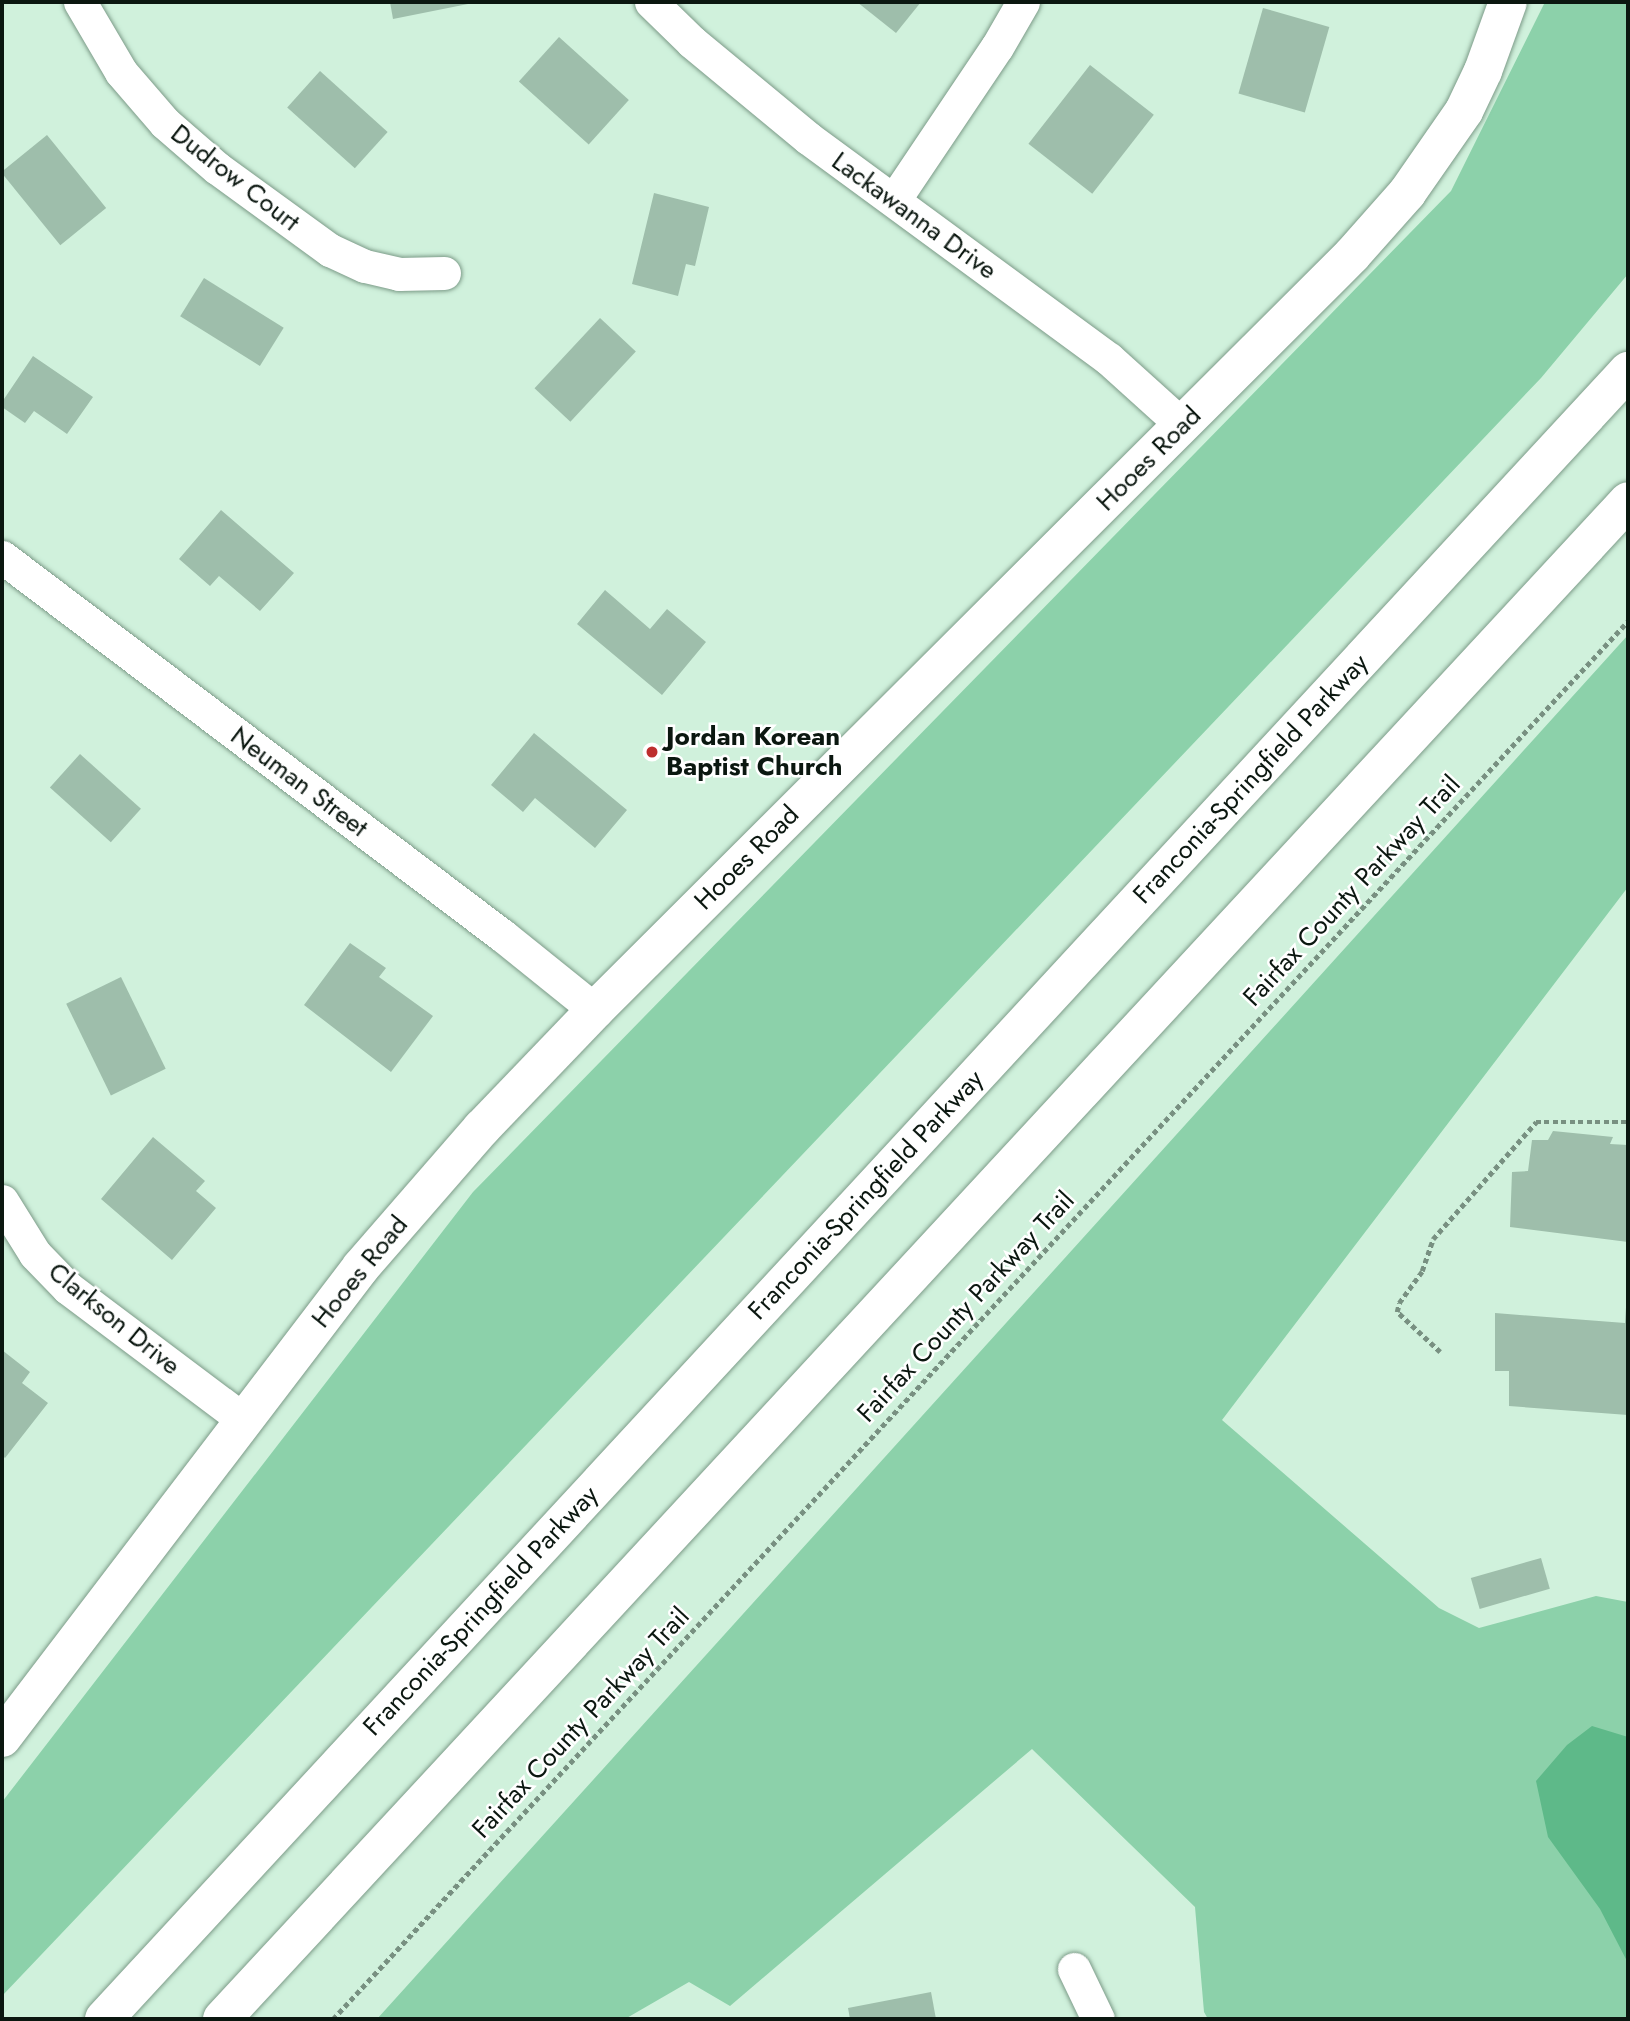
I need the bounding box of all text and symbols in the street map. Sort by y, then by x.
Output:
street label: Dudrow Court [164,118,306,238]
street label: Lackawanna Drive [826,146,1002,286]
street label: Hooes Road [1090,400,1208,518]
street label: Franconia-Springfield Parkway [1127,648,1375,910]
street label: Neuman Street [224,720,374,844]
place label: Jordan Korean Baptist Church [666,721,843,782]
marker: Jordan Korean Baptist Church [644,744,660,760]
street label: Fairfax County Parkway Trail [1237,769,1467,1013]
street label: Hooes Road [688,799,806,917]
street label: Franconia-Springfield Parkway [742,1064,990,1326]
street label: Fairfax County Parkway Trail [851,1185,1081,1429]
street label: Hooes Road [305,1210,415,1334]
street label: Clarkson Drive [42,1256,186,1382]
street label: Franconia-Springfield Parkway [357,1480,605,1742]
street label: Fairfax County Parkway Trail [466,1601,696,1845]

